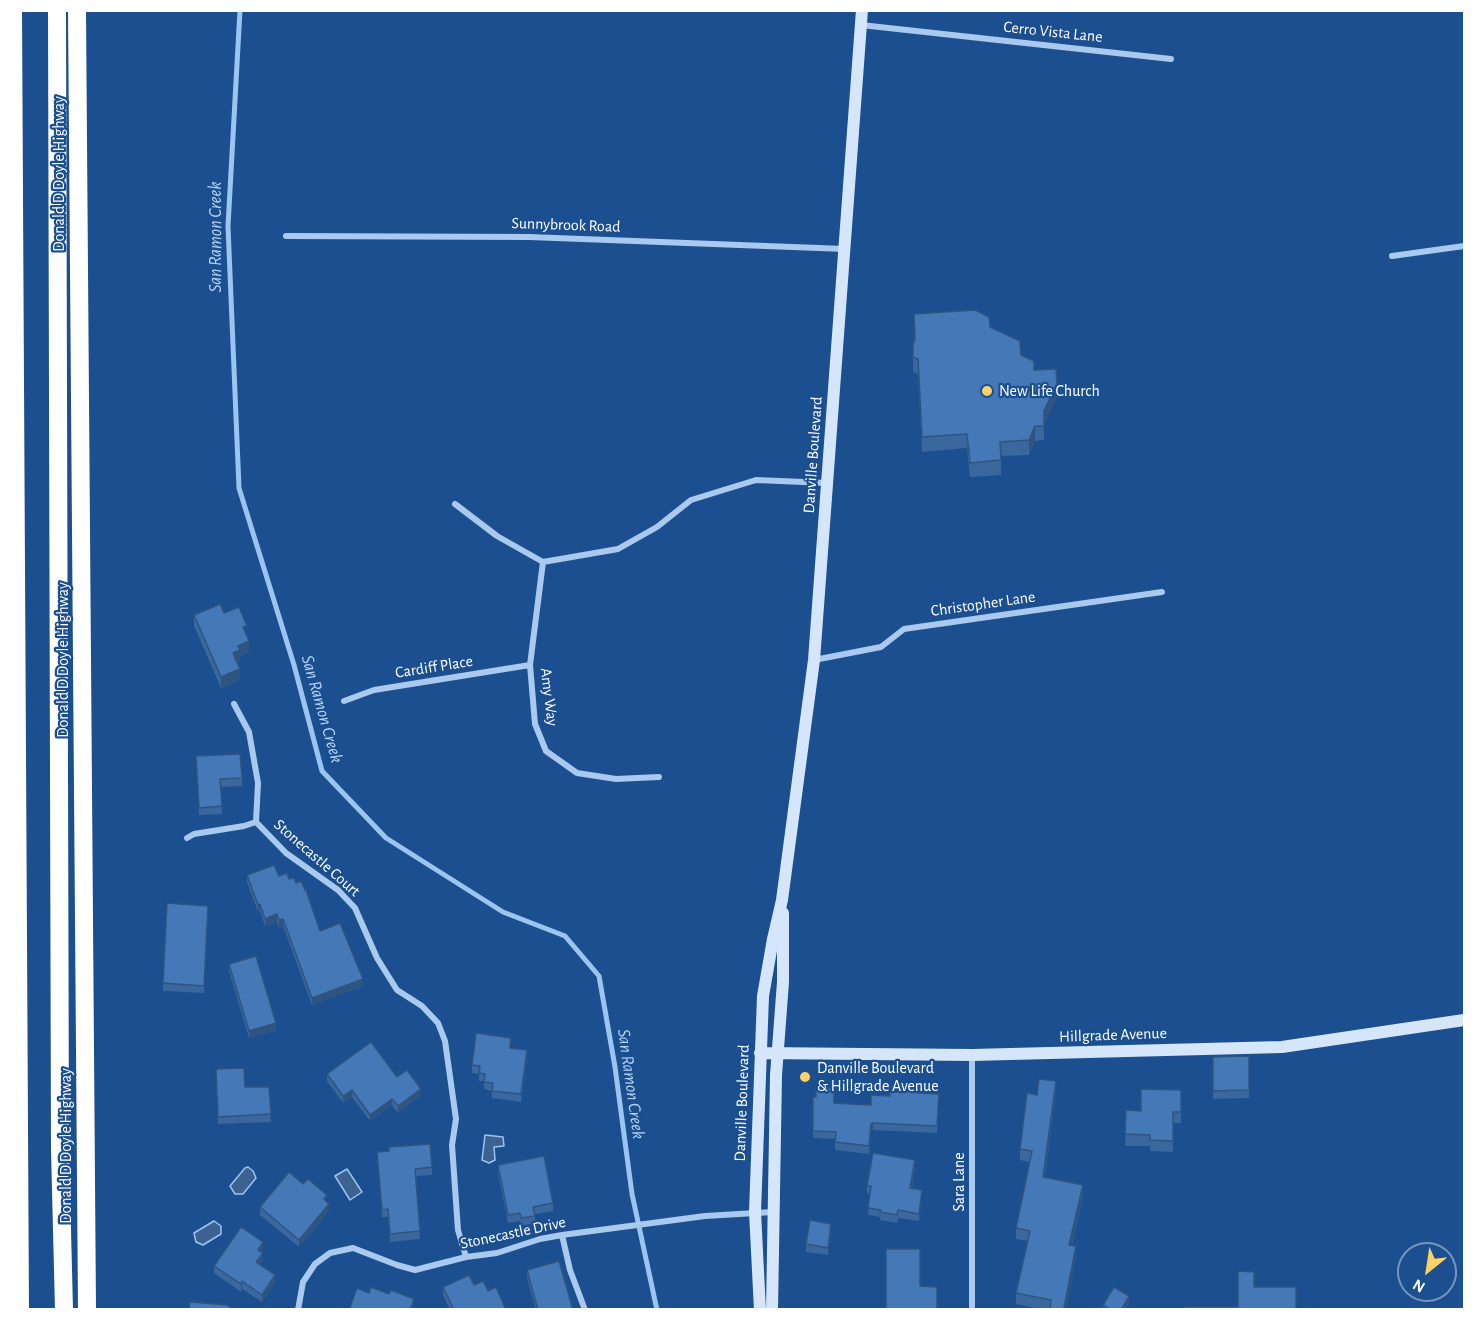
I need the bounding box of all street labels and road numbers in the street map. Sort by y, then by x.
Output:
street label: Cerro Vista Lane [1002,17,1104,47]
street label: Donald D Doyle Highway [49,96,69,252]
street label: Sunnybrook Road [511,214,621,236]
street label: Danville Boulevard [799,396,827,514]
street label: Donald D Doyle Highway [53,582,73,738]
street label: Christopher Lane [930,587,1036,621]
street label: Cardiff Place [394,651,474,683]
street label: Amy Way [536,667,562,727]
street label: Stonecastle Court [270,815,364,901]
street label: Hillgrade Avenue [1059,1024,1167,1046]
street label: Danville Boulevard [730,1044,754,1162]
street label: Donald D Doyle Highway [56,1068,76,1224]
street label: Sara Lane [949,1152,969,1212]
street label: Stonecastle Drive [458,1212,568,1254]

